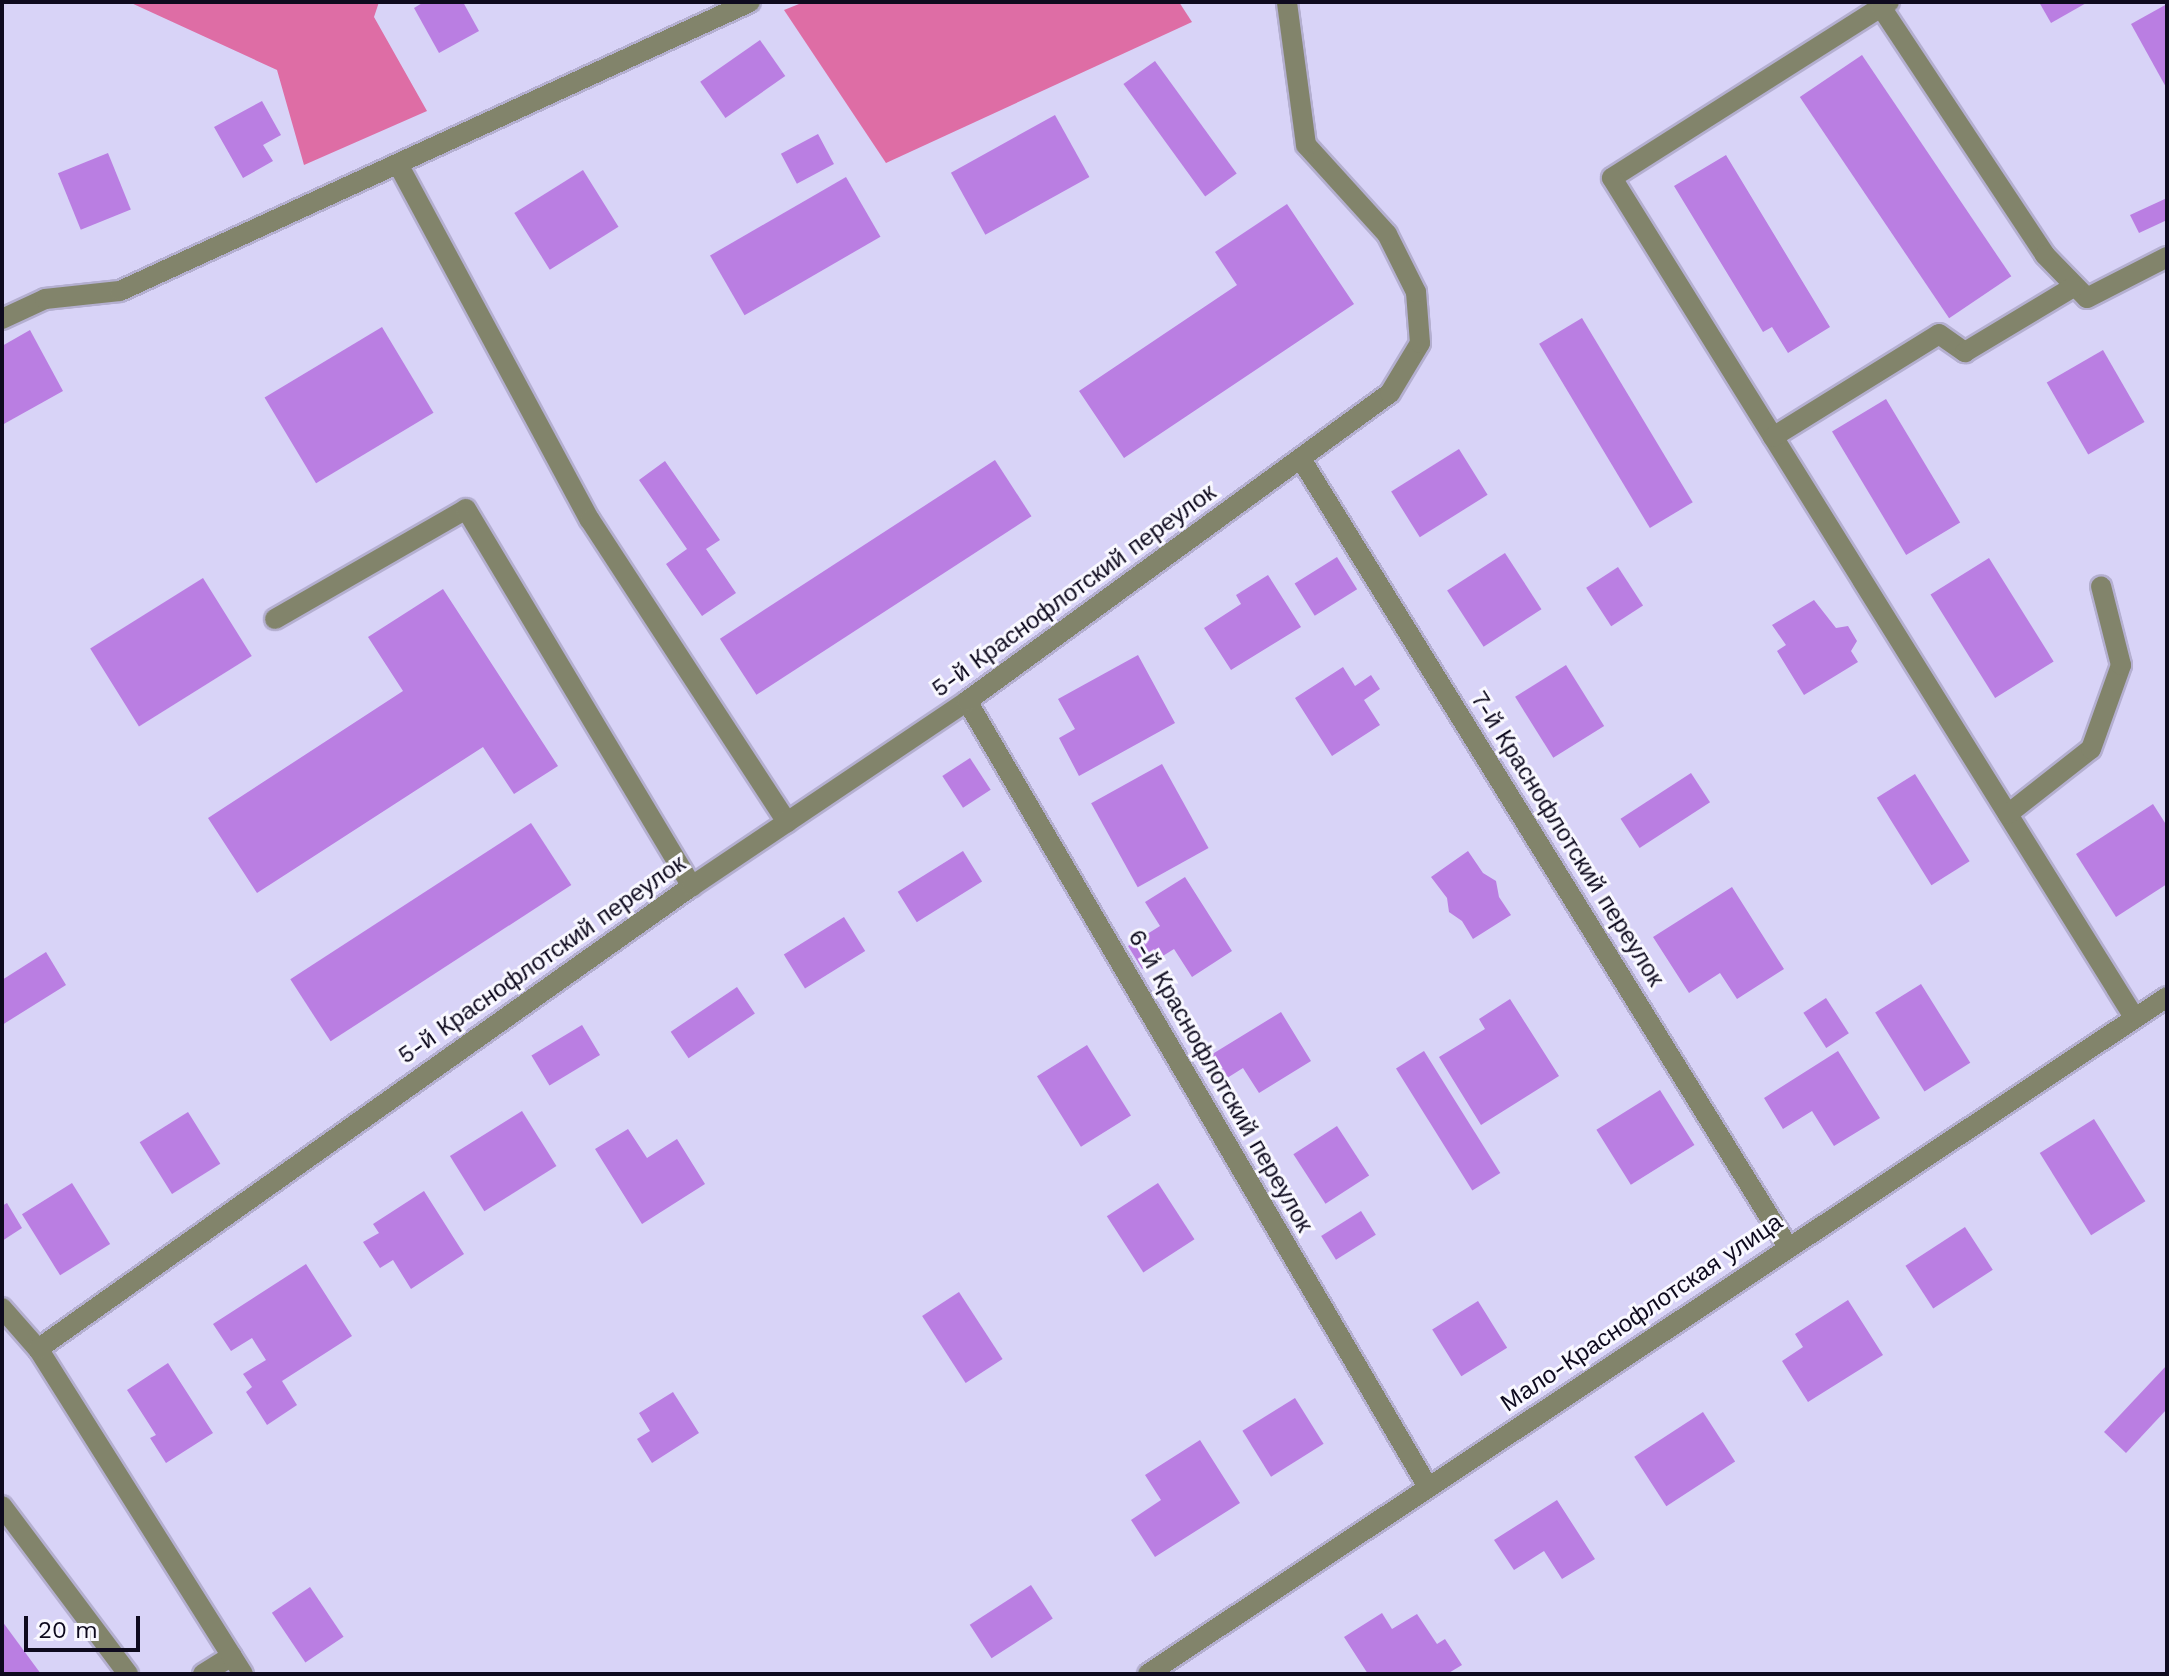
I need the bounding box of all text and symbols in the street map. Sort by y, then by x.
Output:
street label: 5-й Краснофлотский переулок [926,478,1222,704]
street label: 7-й Краснофлотский переулок [1464,686,1670,992]
street label: 5-й Краснофлотский переулок [393,850,691,1070]
street label: 6-й Краснофлотский переулок [1121,925,1319,1237]
street label: Мало-Краснофлотская улица [1496,1208,1788,1418]
scale bar [28,1600,144,1650]
text: 20 m [38,1616,98,1644]

